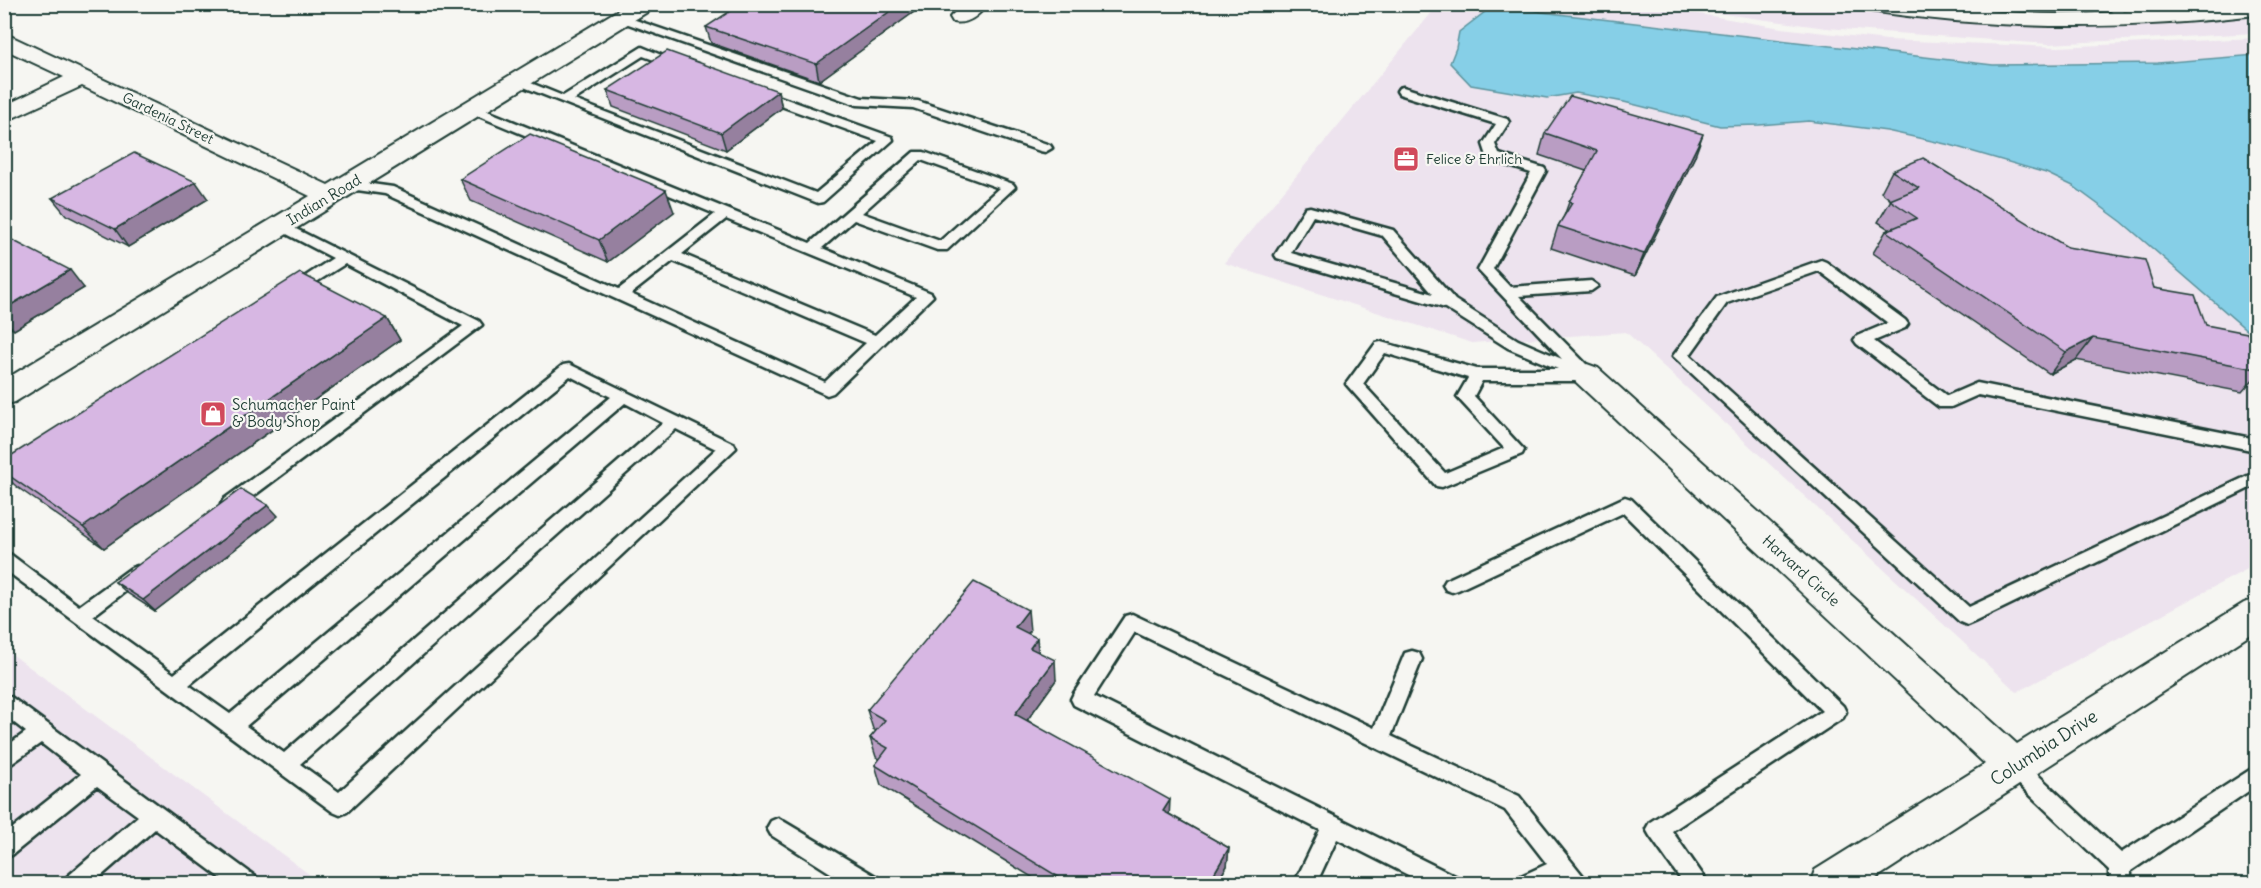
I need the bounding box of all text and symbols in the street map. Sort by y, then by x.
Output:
street label: Gardenia Street [119,88,217,148]
office icon: Felice & Ehrlich [1391,144,1421,174]
place label: Felice & Ehrlich [1426,150,1522,168]
street label: Indian Road [283,170,364,229]
place label: Schumacher Paint & Body Shop [232,395,355,431]
shop icon: Schumacher Paint & Body Shop [198,399,228,429]
street label: Harvard Circle [1759,531,1844,610]
street label: Columbia Drive [1986,704,2102,791]

